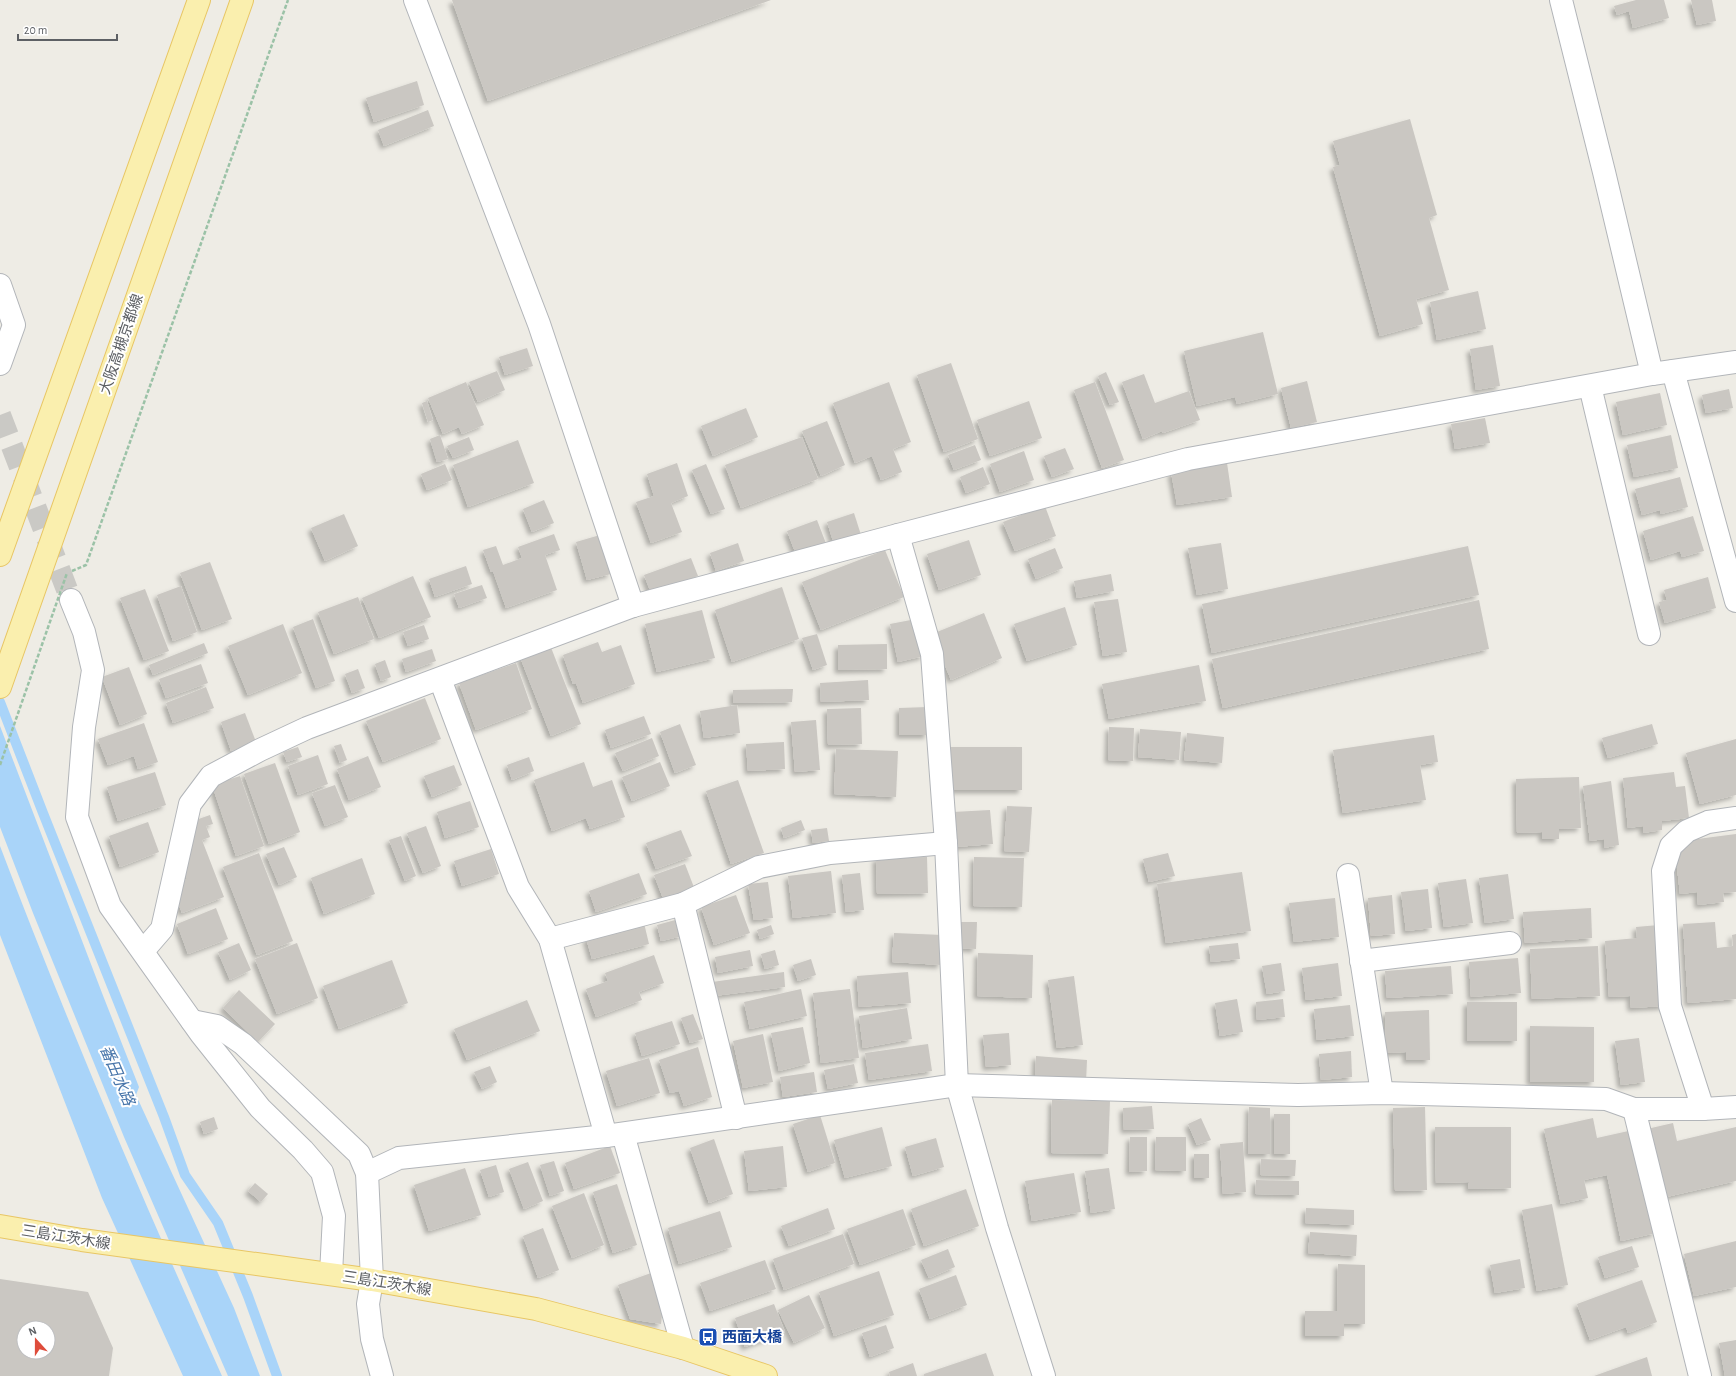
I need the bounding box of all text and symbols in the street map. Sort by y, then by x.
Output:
scale bar [18,16,117,42]
text: 20 m [24,24,47,36]
street label: 大阪高槻京都線 [96,292,146,396]
water label: 番田水路 [97,1042,139,1110]
street label: 三島江茨木線 [20,1222,112,1252]
street label: 三島江茨木線 [341,1268,433,1298]
north arrow [16,1320,56,1360]
text: N [27,1325,38,1338]
bus stop icon: 西面大橋 [697,1326,719,1348]
place label: 西面大橋 [722,1329,783,1345]

